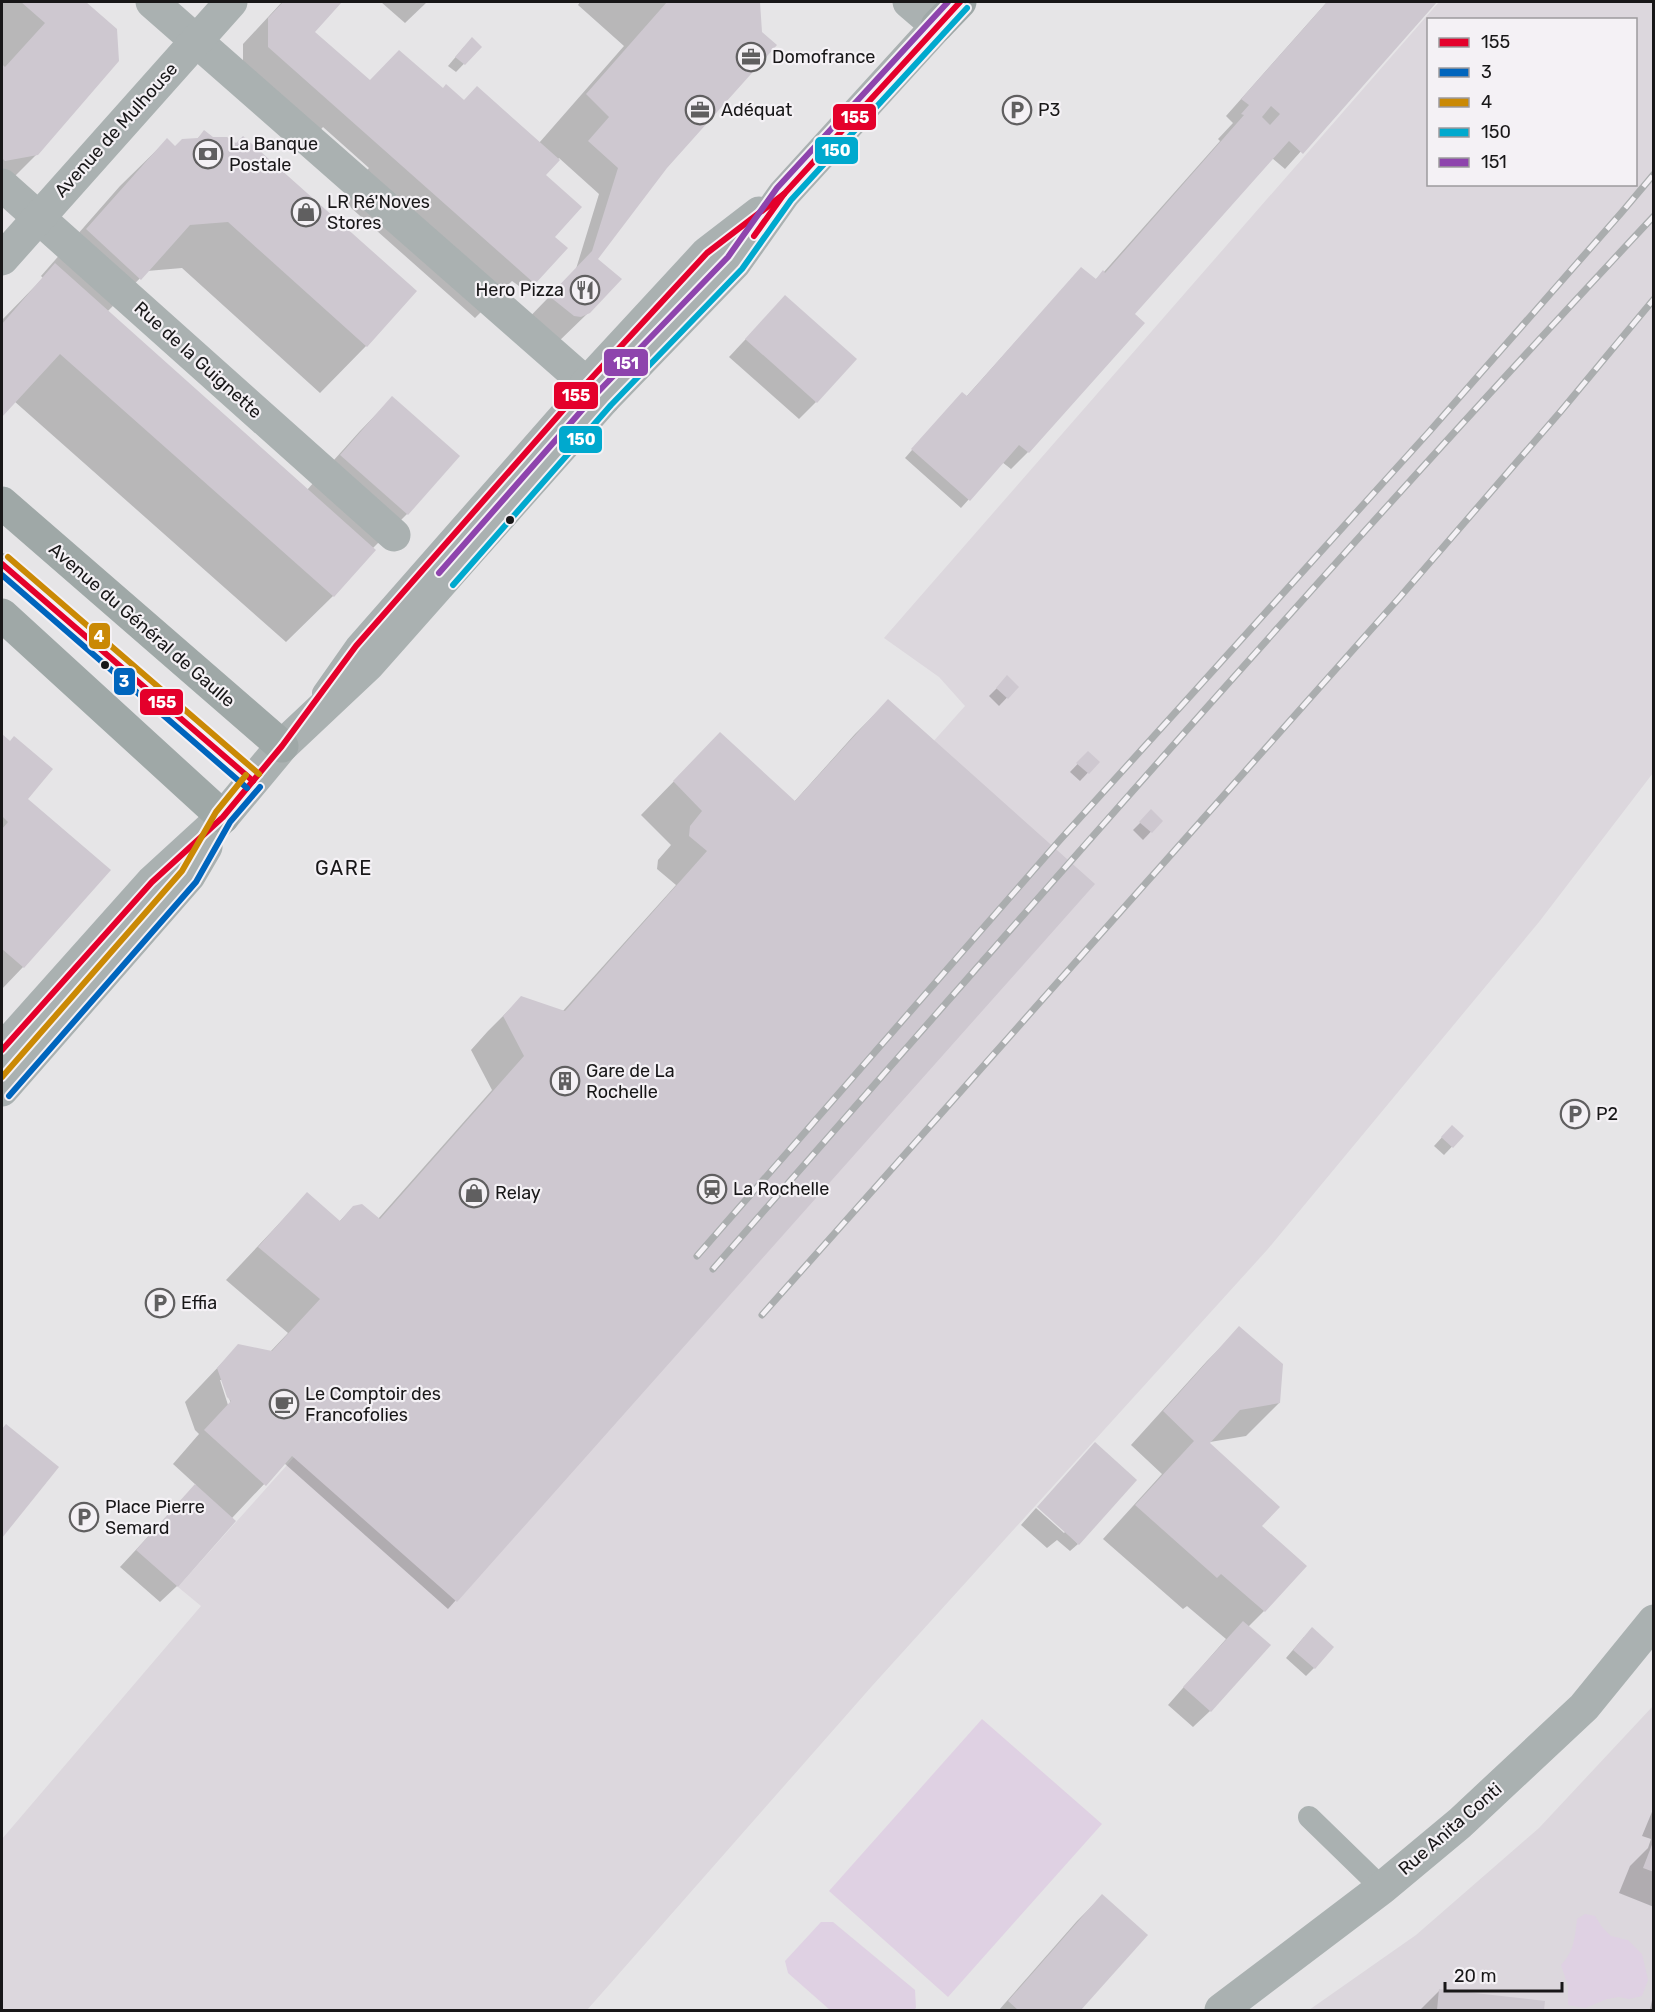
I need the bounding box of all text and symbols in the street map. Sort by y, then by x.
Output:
legend [1427,18,1637,186]
text: 155 [1481,31,1510,53]
office icon: Domofrance [735,41,767,73]
place label: Domofrance [772,46,875,68]
street label: Avenue de Mulhouse [50,58,182,202]
text: 3 [1481,61,1492,83]
text: 4 [1481,91,1492,113]
office icon: Adéquat [684,94,716,126]
parking icon: P3 [1001,94,1033,126]
place label: Adéquat [721,99,792,121]
place label: P3 [1038,99,1060,121]
line badge: 155 [832,103,877,131]
text: 155 [841,108,869,127]
text: 150 [1481,121,1511,143]
place label: La Banque Postale [229,133,318,176]
line badge: 150 [814,136,859,165]
bank icon: La Banque Postale [192,138,224,170]
text: 150 [821,141,851,160]
text: 151 [1481,151,1507,173]
place label: LR Ré'Noves Stores [327,191,430,234]
shop icon: LR Ré'Noves Stores [290,196,322,228]
restaurant icon: Hero Pizza [569,274,601,306]
place label: Hero Pizza [475,279,564,301]
street label: Rue de la Guignette [130,297,266,423]
line badge: 151 [603,348,649,377]
text: 151 [613,354,639,373]
line badge: 155 [553,381,599,410]
text: 155 [562,386,590,405]
line badge: 150 [558,425,603,454]
text: 150 [566,430,596,449]
unlabelled marker [504,514,516,526]
street label: Avenue du Général de Gaulle [45,538,239,712]
line badge: 4 [88,622,111,650]
text: 4 [94,627,105,646]
unlabelled marker [99,659,111,671]
line badge: 3 [113,667,136,696]
text: 3 [119,672,129,691]
line badge: 155 [139,688,184,716]
text: 155 [148,693,176,712]
district label: GARE [315,856,373,880]
place label: Gare de La Rochelle [586,1060,675,1103]
building icon: Gare de La Rochelle [549,1065,581,1097]
parking icon: P2 [1559,1098,1591,1130]
place label: P2 [1596,1103,1618,1125]
station icon: La Rochelle [696,1173,728,1205]
shop icon: Relay [458,1177,490,1209]
place label: La Rochelle [733,1178,829,1200]
place label: Relay [495,1182,541,1204]
parking icon: Effia [144,1287,176,1319]
place label: Effia [181,1292,217,1314]
place label: Le Comptoir des Francofolies [305,1383,441,1426]
cafe icon: Le Comptoir des Francofolies [268,1388,300,1420]
place label: Place Pierre Semard [105,1496,205,1539]
parking icon: Place Pierre Semard [68,1501,100,1533]
street label: Rue Anita Conti [1394,1778,1506,1880]
scale bar [1445,1955,1562,1993]
text: 20 m [1454,1965,1496,1987]

